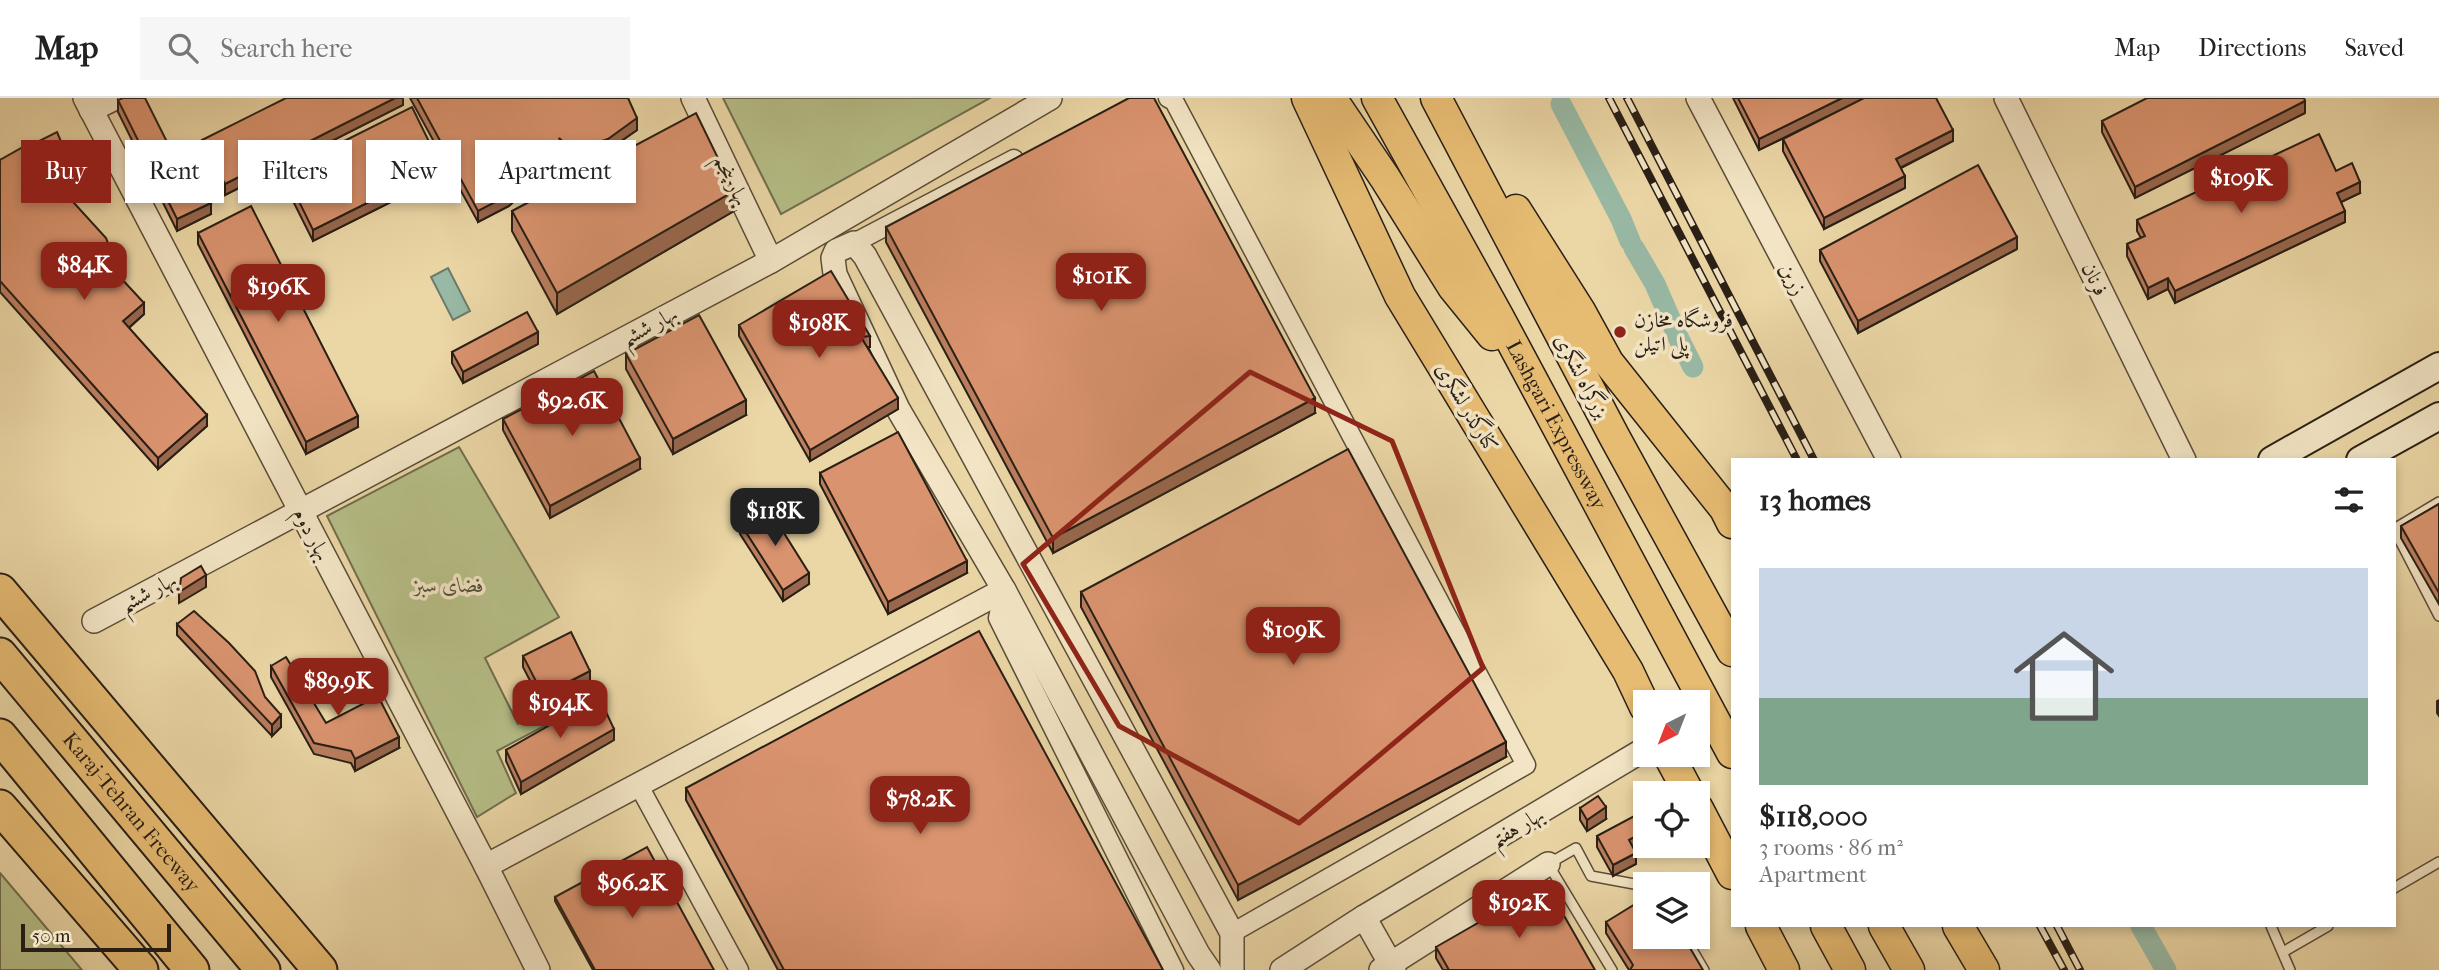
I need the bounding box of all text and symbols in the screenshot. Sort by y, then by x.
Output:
search box [140,17,630,80]
text: Map [35,29,98,68]
icon: search [164,29,202,67]
text: Search here [220,33,352,64]
text: Map [2114,34,2160,62]
text: Directions [2198,34,2306,62]
text: Saved [2344,34,2404,62]
chip: Buy [21,140,111,203]
chip: Rent [125,140,224,203]
chip: Filters [238,140,352,203]
chip: New [366,140,461,203]
chip: Apartment [475,140,636,203]
street label: بهار پنجم [702,150,755,213]
pin: $109K [2192,156,2290,215]
text: $109K [2210,164,2272,191]
pin: $84K [43,242,125,302]
text: $84K [57,251,111,278]
pin: $101K [1052,254,1150,313]
street label: فرنان [2076,258,2113,300]
street label: زرین [1775,259,1811,299]
text: $101K [1072,262,1130,289]
pin: $196K [229,264,327,324]
text: $196K [247,273,309,300]
pin: $198K [770,300,868,360]
street label: بهار ششم [617,301,686,359]
place label: فروشگاه مخازن پلی اتیلن [1634,307,1733,360]
text: $198K [788,309,850,336]
marker: فروشگاه مخازن پلی اتیلن [1612,324,1628,340]
street label: بزرگراه لشگری [1549,329,1616,423]
street label: Lashgari Expressway [1501,336,1612,514]
street label: کنارگذر لشگری [1430,356,1506,457]
pin: $92.6K [515,378,629,438]
text: $92.6K [537,387,607,414]
icon: filters [2330,481,2368,519]
text: 13 homes [1759,483,1871,518]
pin: $118K [726,489,824,548]
text: $118K [746,497,804,524]
street label: بهار دوم [283,504,336,567]
street label: بهار ششم [116,567,185,625]
park label: فضای سبز [412,573,484,598]
pin: $109K [1244,608,1342,667]
icon: home [2001,613,2127,739]
text: $109K [1262,616,1324,643]
pin: $89.9K [281,658,395,718]
text: $89.9K [303,667,373,694]
pin: $194K [511,680,609,740]
text: $194K [528,689,592,716]
north arrow [1633,690,1710,766]
map controls [1633,690,1710,949]
street label: Karaj-Tehran Freeway [58,727,206,898]
pin: $78.2K [863,776,977,836]
button: locate [1633,781,1710,858]
text: $78.2K [886,785,954,812]
text: $118,000 [1759,799,1868,834]
street label: بهار هفتم [1486,802,1553,860]
text: 3 rooms · 86 m² [1759,834,1903,861]
pin: $96.2K [575,860,689,920]
text: Apartment [1759,861,1867,888]
text: $96.2K [597,869,667,896]
button: layers [1633,872,1710,949]
pin: $192K [1470,880,1568,940]
text: $192K [1488,889,1550,916]
scale bar [21,921,172,953]
text: 50 m [32,925,71,947]

